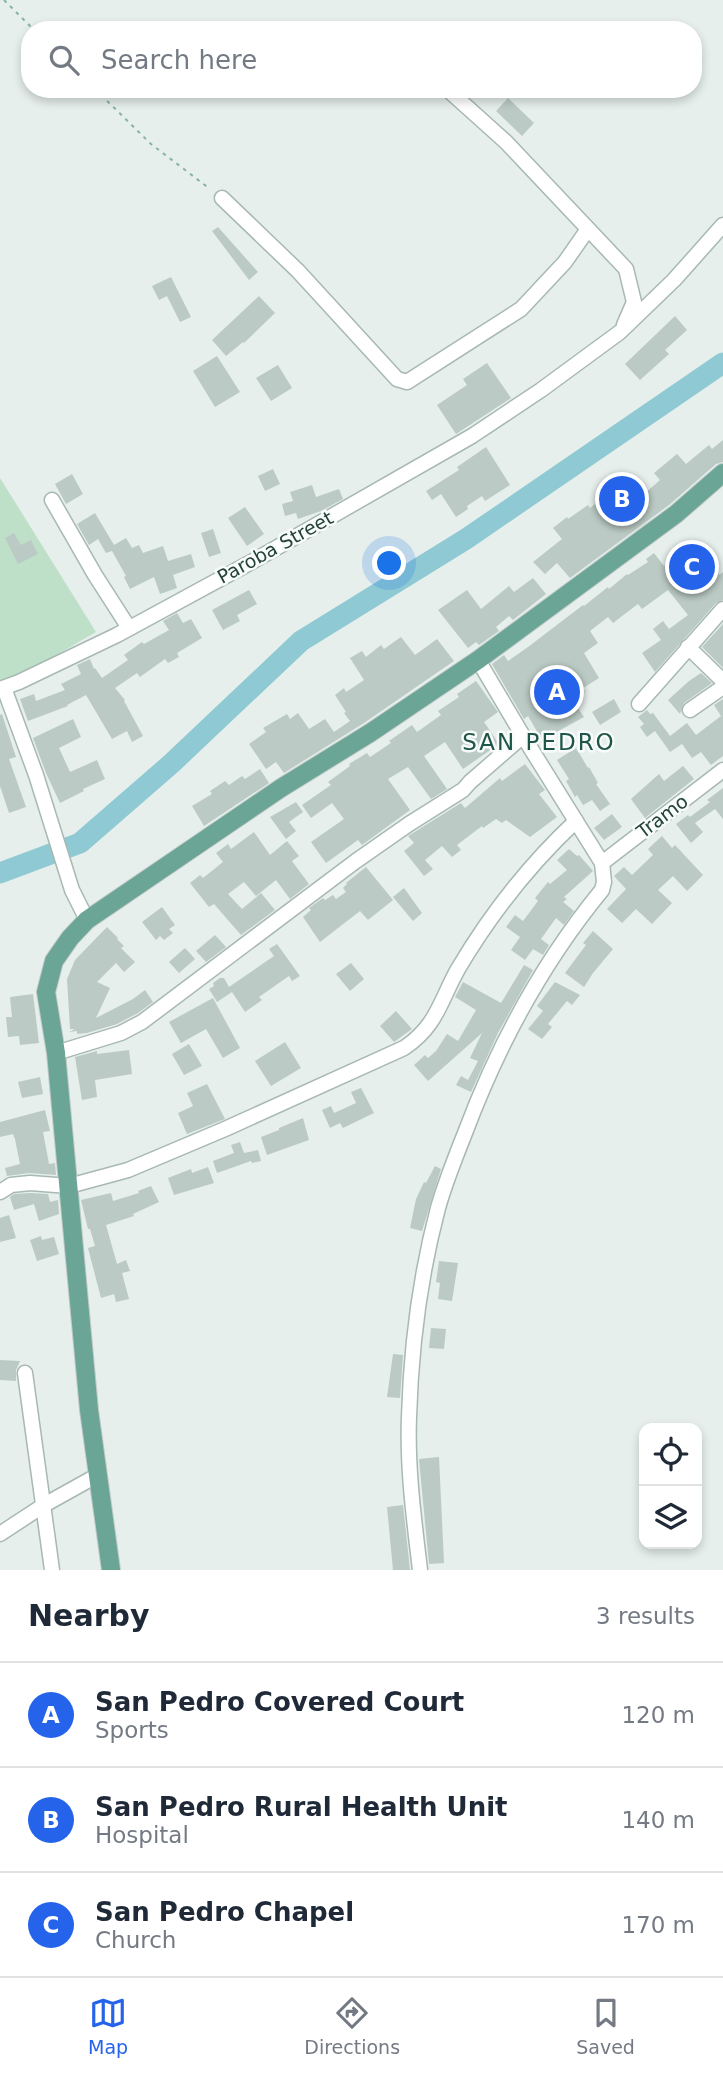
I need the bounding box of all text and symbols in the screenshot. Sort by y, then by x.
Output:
search box [21,21,702,98]
icon: search [45,41,83,79]
text: Search here [101,45,257,75]
pin: B [599,473,645,525]
street label: Paroba Street [213,506,337,588]
pin: C [669,541,715,593]
your location [372,546,406,580]
pin: A [534,666,580,718]
district label: SAN PEDRO [462,729,616,755]
street label: Tramo [631,790,692,843]
map controls [639,1423,702,1549]
button: locate [639,1423,702,1486]
button: layers [639,1486,702,1549]
text: Nearby [28,1598,150,1633]
text: 3 results [596,1603,695,1629]
text: San Pedro Covered Court [95,1687,464,1717]
text: A [42,1702,60,1728]
text: 120 m [621,1702,695,1728]
text: Sports [95,1717,169,1743]
text: San Pedro Rural Health Unit [95,1792,508,1822]
text: B [42,1807,60,1833]
text: 140 m [621,1807,695,1833]
text: Hospital [95,1822,189,1848]
text: San Pedro Chapel [95,1897,354,1927]
text: C [43,1912,59,1938]
text: 170 m [621,1912,695,1938]
text: Church [95,1927,176,1953]
tab: Map [88,1994,128,2058]
tab: Directions [304,1994,400,2058]
tab: Saved [576,1994,635,2058]

